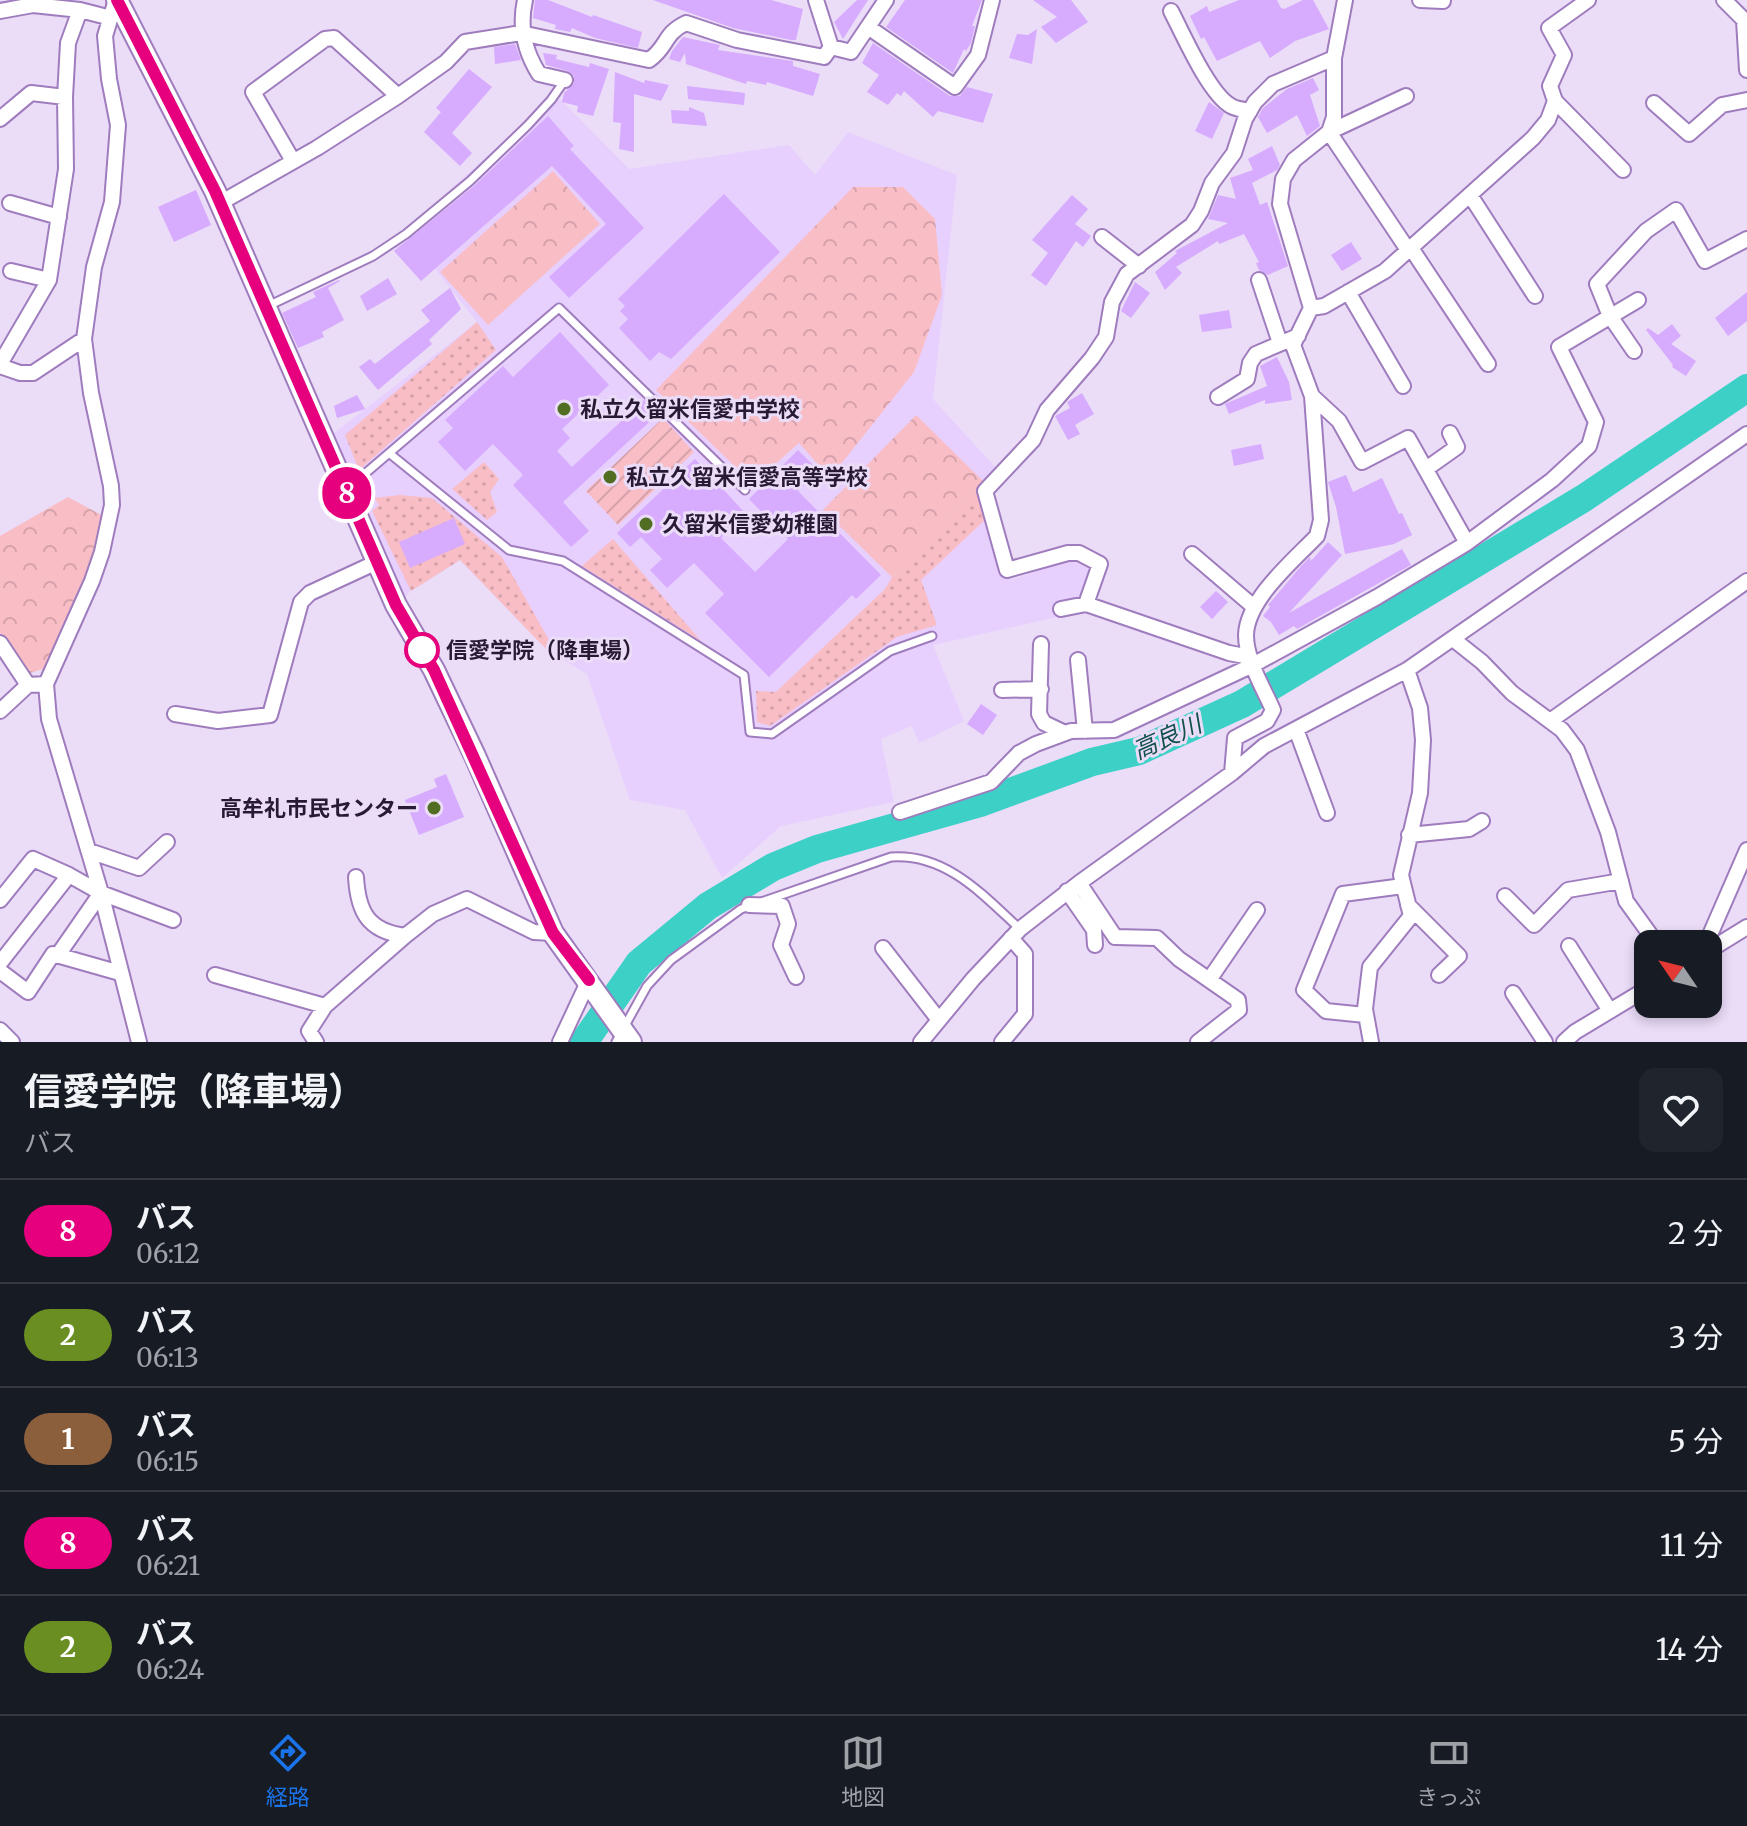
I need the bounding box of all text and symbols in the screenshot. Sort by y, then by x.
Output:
place label: 私立久留米信愛中学校 [580,395,800,423]
marker: 私立久留米信愛中学校 [555,400,573,418]
place label: 私立久留米信愛高等学校 [626,463,868,491]
line badge: 8 [321,467,373,519]
marker: 私立久留米信愛高等学校 [601,468,619,486]
text: 8 [338,475,356,511]
place label: 久留米信愛幼稚園 [662,510,838,538]
marker: 久留米信愛幼稚園 [637,515,655,533]
marker: 信愛学院（降車場） [405,633,439,667]
place label: 信愛学院（降車場） [446,636,644,664]
water label: 高良川 [1128,707,1209,766]
place label: 高牟礼市民センター [220,794,418,822]
marker: 高牟礼市民センター [425,799,443,817]
north arrow [1634,930,1722,1018]
map controls [1634,930,1722,1018]
text: 信愛学院（降車場） [24,1068,366,1115]
button: heart [1639,1068,1723,1152]
text: バス [24,1126,76,1159]
text: バス [136,1198,196,1236]
text: 8 [59,1213,77,1249]
text: 2 分 [1668,1214,1723,1252]
text: 06:12 [136,1237,200,1270]
text: バス [136,1302,196,1340]
text: 2 [60,1317,76,1353]
text: 3 分 [1669,1318,1723,1356]
text: 06:13 [136,1341,199,1374]
text: バス [136,1406,196,1444]
text: 1 [62,1421,74,1457]
text: 5 分 [1668,1422,1723,1460]
text: 06:15 [136,1445,199,1478]
text: バス [136,1510,196,1548]
text: 8 [59,1525,77,1561]
text: 11 分 [1660,1526,1723,1564]
text: 06:21 [136,1549,200,1582]
text: バス [136,1614,196,1652]
text: 2 [60,1629,76,1665]
text: 14 分 [1656,1630,1723,1668]
text: 06:24 [136,1653,204,1686]
tab: 経路 [266,1731,310,1811]
tab: 地図 [841,1731,885,1811]
tab: きっぷ [1416,1731,1481,1811]

